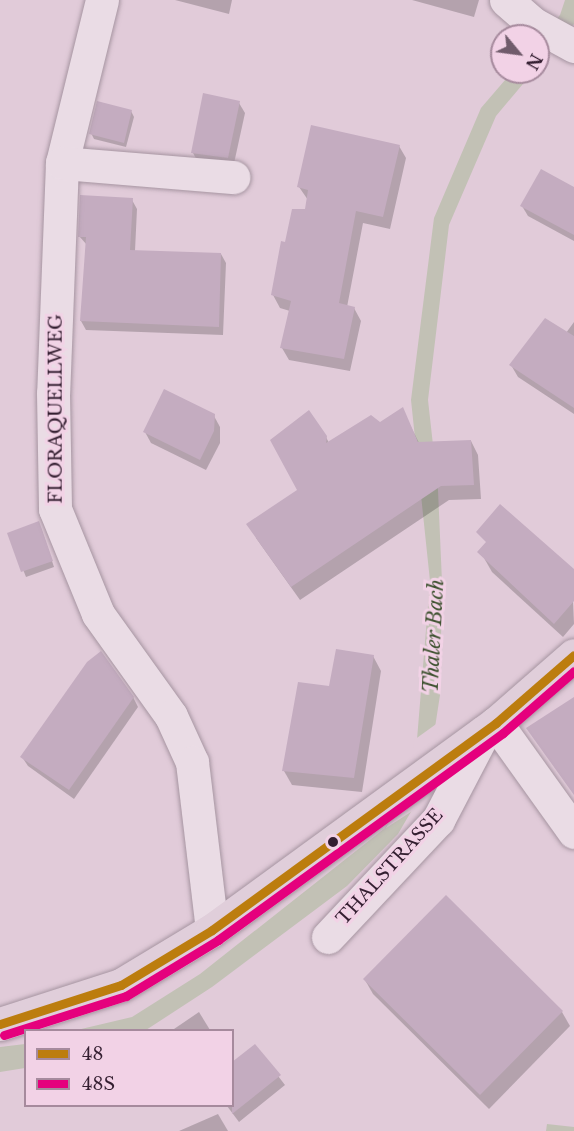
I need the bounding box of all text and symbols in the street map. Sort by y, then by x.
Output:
north arrow [490,24,550,84]
text: N [522,50,546,73]
street label: FLORAQUELLWEG [45,314,67,504]
water label: Thaler Bach [419,578,449,694]
street label: THALSTRASSE [332,805,448,929]
unlabelled marker [327,836,339,848]
legend [24,1029,234,1107]
text: 48 [82,1043,103,1065]
text: 48S [82,1073,115,1095]

